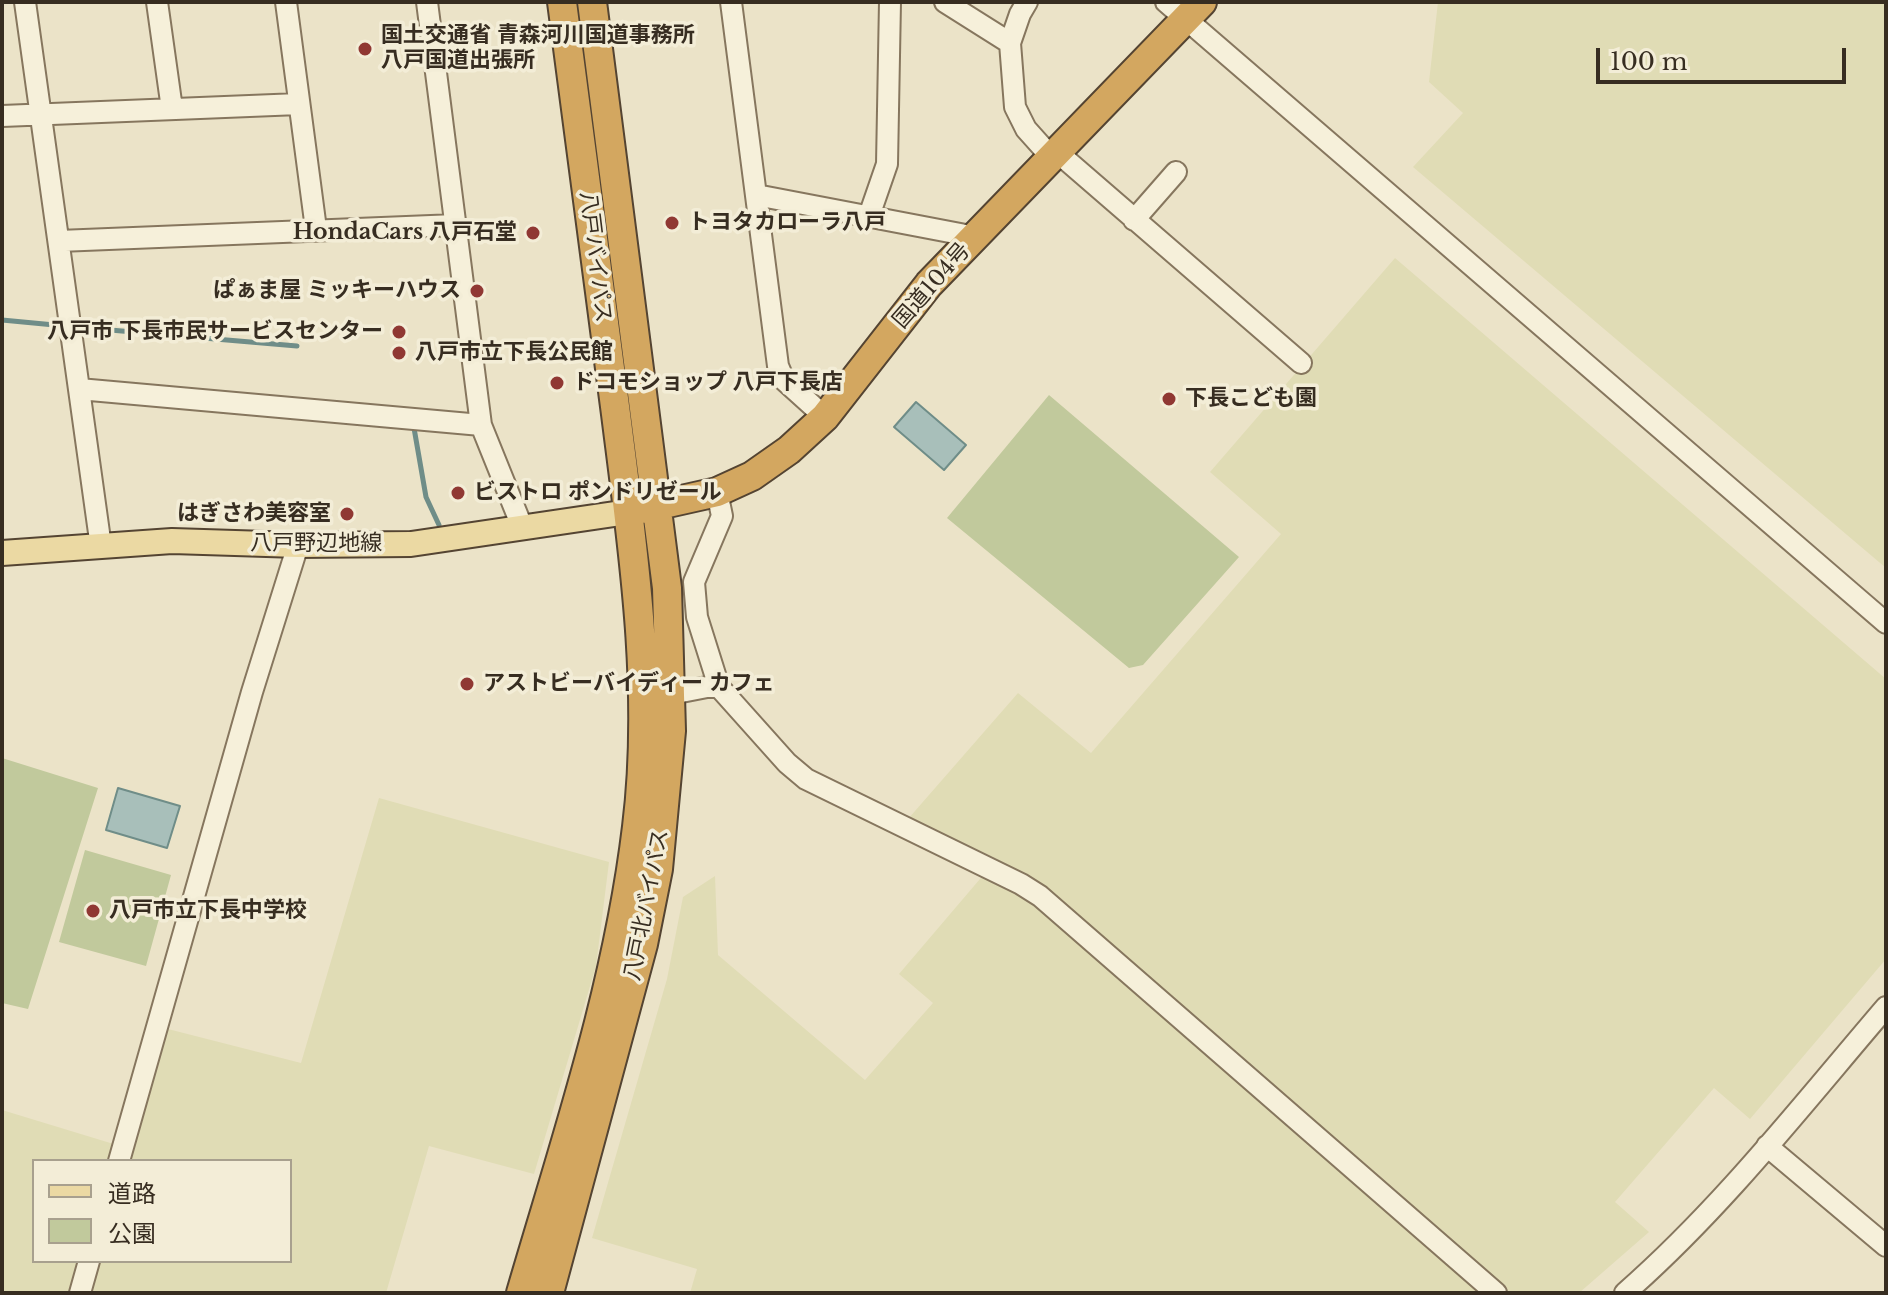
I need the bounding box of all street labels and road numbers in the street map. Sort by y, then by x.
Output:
street label: 八戸バイパス [574,190,616,324]
street label: 国道104号 [888,238,976,334]
street label: 八戸野辺地線 [250,531,382,557]
street label: 八戸北バイパス [619,827,675,983]

